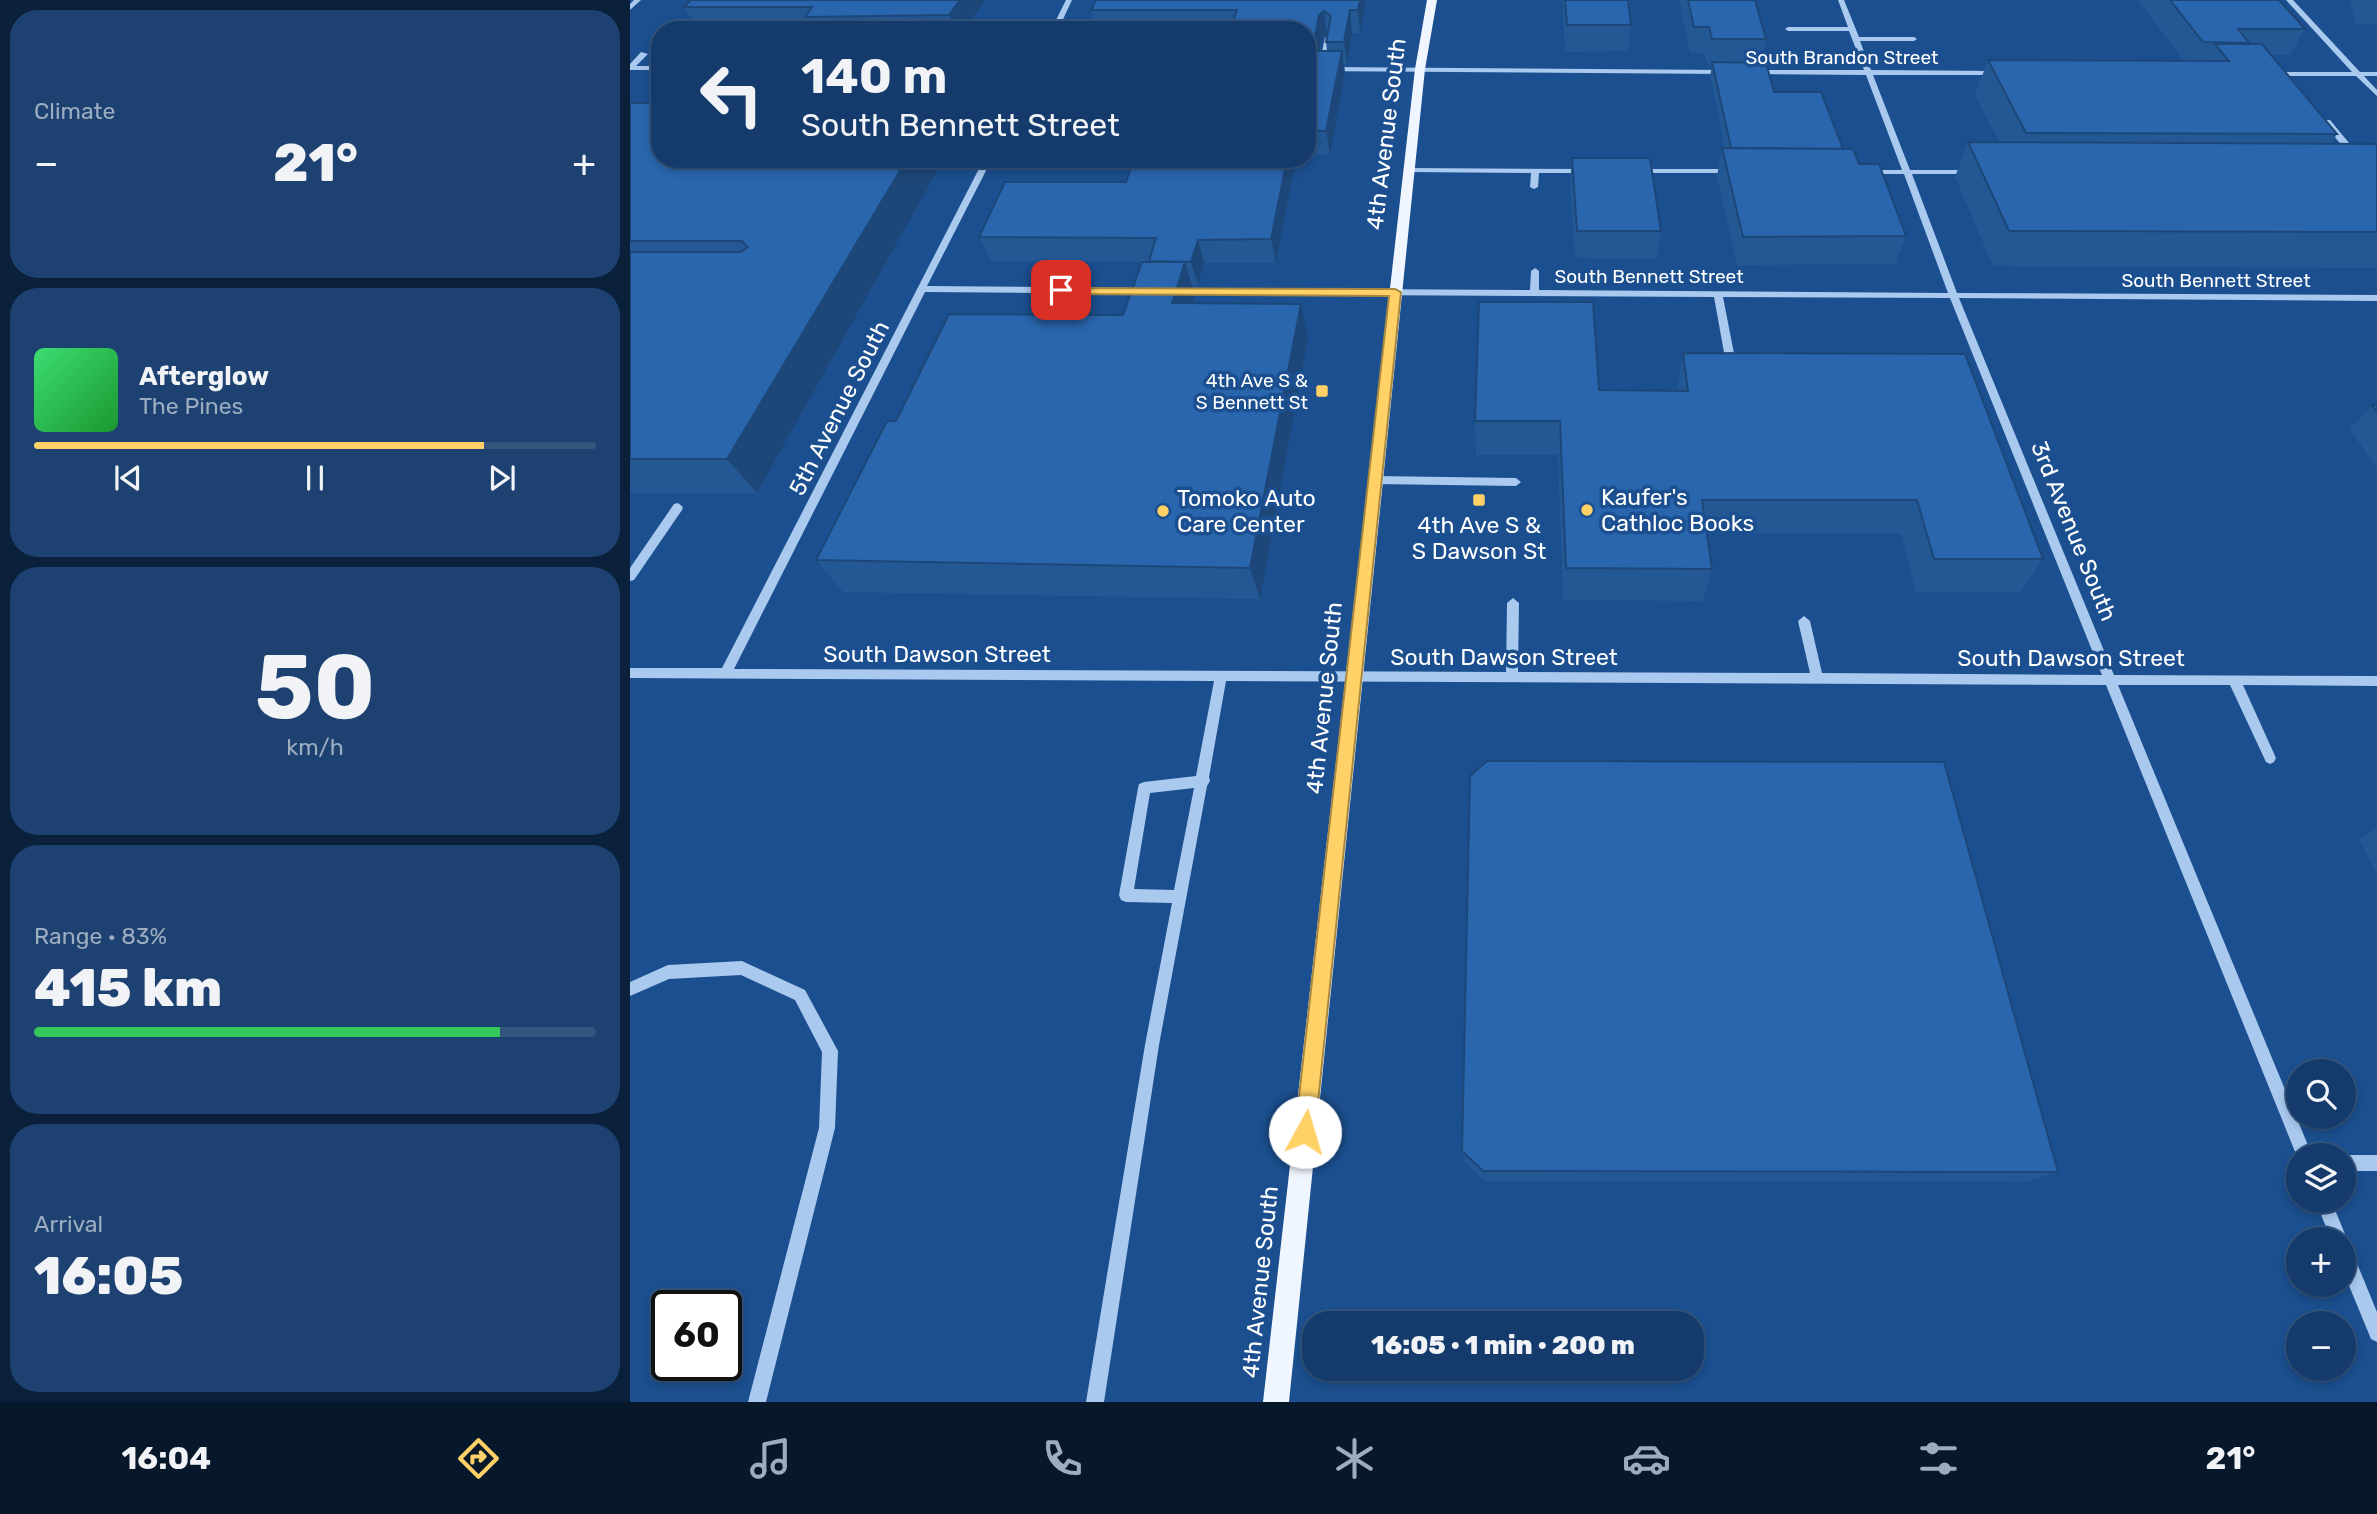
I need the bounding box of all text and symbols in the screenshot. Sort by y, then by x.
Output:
street label: 4th Avenue South [1360,37,1412,231]
street label: South Brandon Street [1746,46,1939,69]
text: 140 m [801,47,947,105]
icon: left [686,49,777,140]
text: Climate [34,97,115,125]
text: South Bennett Street [801,106,1120,144]
text: 21° [273,132,358,194]
text: − [34,140,59,186]
text: + [572,140,596,186]
pin [1031,260,1091,320]
street label: South Bennett Street [1554,265,1744,288]
street label: South Bennett Street [2121,269,2311,292]
icon: arrive [1042,271,1080,309]
street label: 5th Avenue South [783,316,895,500]
text: Afterglow [139,361,269,392]
place label: 4th Ave S & S Bennett St [1196,369,1309,414]
marker: 4th Ave S & S Bennett St [1314,383,1330,399]
text: The Pines [139,392,243,420]
street label: 3rd Avenue South [2025,437,2123,625]
icon: previous [109,459,147,497]
icon: pause [296,459,334,497]
icon: next [483,459,521,497]
place label: Kaufer's Cathloc Books [1601,483,1754,537]
place label: Tomoko Auto Care Center [1177,484,1316,538]
marker: 4th Ave S & S Dawson St [1471,492,1487,508]
marker: Kaufer's Cathloc Books [1579,502,1595,518]
marker: Tomoko Auto Care Center [1155,503,1171,519]
place label: 4th Ave S & S Dawson St [1412,511,1546,565]
street label: 4th Avenue South [1300,601,1348,795]
text: 50 [255,633,375,741]
street label: South Dawson Street [823,640,1051,668]
street label: South Dawson Street [1390,643,1618,671]
street label: South Dawson Street [1957,644,2185,672]
text: km/h [286,733,344,761]
text: Range · 83% [34,922,167,950]
text: 415 km [34,957,222,1019]
map controls [2286,1059,2356,1381]
button: search [2286,1059,2356,1129]
position arrow [1268,1095,1342,1169]
button: layers [2286,1143,2356,1213]
street label: 4th Avenue South [1236,1185,1284,1379]
text: Arrival [34,1210,103,1238]
button: + [2286,1227,2356,1297]
text: 16:05 [34,1245,183,1307]
speed limit sign: 60 [651,1290,742,1381]
button: − [2286,1311,2356,1381]
text: 16:05 · 1 min · 200 m [1371,1330,1635,1361]
icon: directions [454,1434,503,1483]
icon: music [746,1434,795,1483]
icon: phone [1038,1434,1087,1483]
icon: climate [1330,1434,1379,1483]
icon: car [1622,1434,1671,1483]
icon: filters [1914,1434,1963,1483]
text: 16:04 [121,1439,211,1477]
text: 21° [2206,1439,2255,1477]

